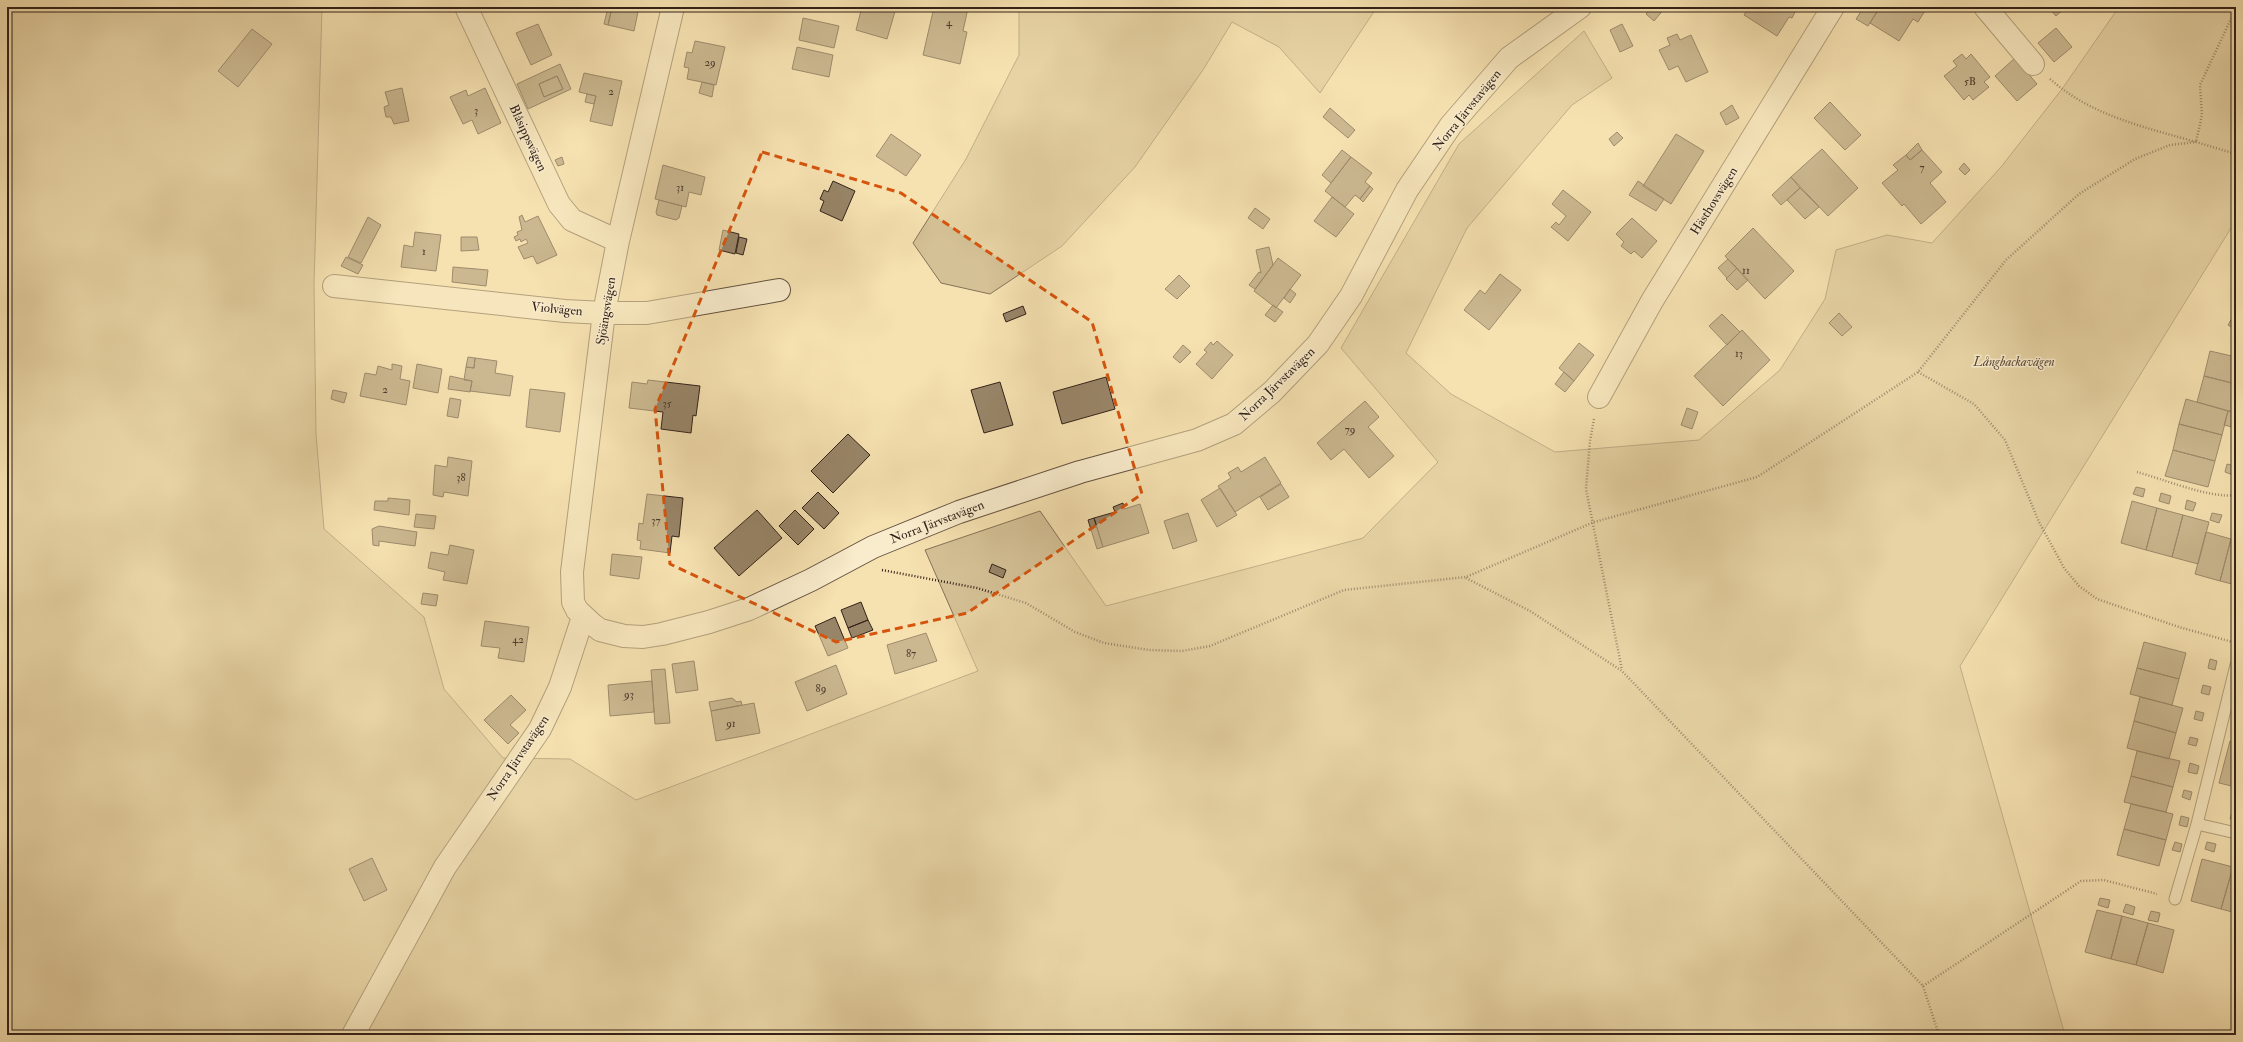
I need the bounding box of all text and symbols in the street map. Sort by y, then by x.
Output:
house number: 4 [946,16,953,29]
house number: 29 [704,56,716,69]
street label: Norra Järvstavägen [1429,66,1505,154]
house number: 5B [1964,75,1976,88]
house number: 2 [608,85,614,98]
street label: Blåsippsvägen [505,102,551,175]
house number: 3 [474,104,478,117]
house number: 7 [1919,161,1925,174]
street label: Hästhovsvägen [1687,164,1741,238]
house number: 31 [676,181,684,194]
house number: 1 [422,245,426,258]
house number: 11 [1742,264,1750,277]
street label: Sjöängsvägen [593,275,619,346]
street label: Violvägen [531,299,584,319]
street label: Norra Järvstavägen [1236,343,1319,424]
house number: 13 [1735,347,1743,360]
park label: Långbackavägen [1972,354,2055,370]
house number: 2 [382,383,388,396]
house number: 35 [662,397,672,410]
house number: 79 [1345,423,1355,436]
house number: 38 [456,471,466,484]
street label: Norra Järvstavägen [888,497,987,547]
house number: 37 [651,514,661,527]
house number: 42 [512,633,524,646]
house number: 87 [906,647,916,660]
house number: 89 [816,682,826,695]
house number: 93 [623,688,634,701]
street label: Norra Järvstavägen [484,712,553,804]
house number: 91 [725,717,736,730]

